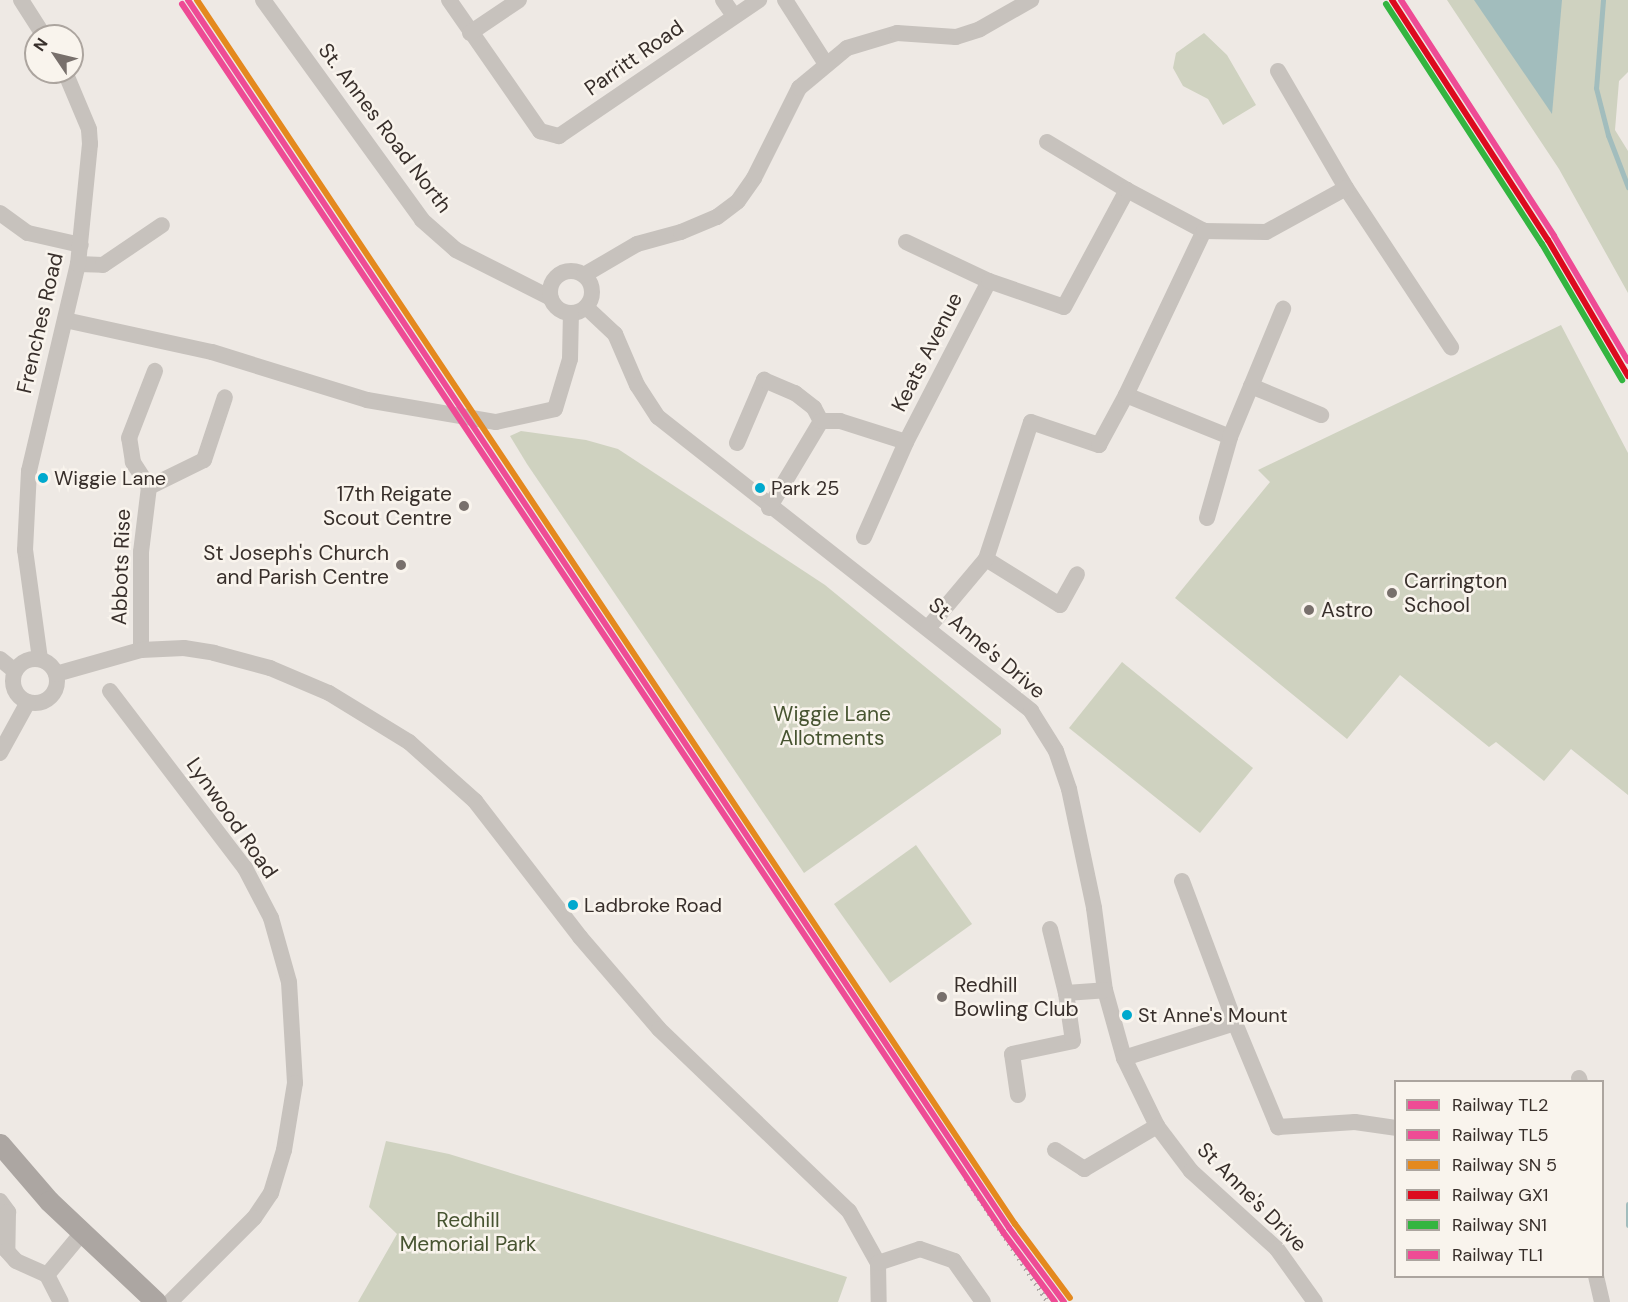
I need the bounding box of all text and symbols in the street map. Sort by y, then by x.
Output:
street label: Parritt Road [580,15,688,101]
north arrow [24,24,84,84]
text: N [29,34,52,55]
street label: St. Annes Road North [313,38,457,218]
street label: Frenches Road [12,250,68,396]
street label: Keats Avenue [886,288,968,416]
place label: Wiggie Lane [54,466,166,490]
marker: Wiggie Lane [37,472,49,484]
place label: Park 25 [771,476,840,500]
place label: 17th Reigate Scout Centre [323,481,452,531]
marker: Park 25 [754,482,766,494]
marker: 17th Reigate Scout Centre [457,499,471,513]
street label: Abbots Rise [106,508,136,626]
place label: St Joseph's Church and Parish Centre [203,540,389,590]
marker: St Joseph's Church and Parish Centre [394,558,408,572]
place label: Carrington School [1404,568,1507,618]
marker: Carrington School [1385,586,1399,600]
street label: St Anne's Drive [924,592,1050,704]
place label: Astro [1321,597,1373,623]
marker: Astro [1302,603,1316,617]
park label: Wiggie Lane Allotments [773,701,891,751]
street label: Lynwood Road [181,753,283,883]
place label: Ladbroke Road [584,893,722,917]
marker: Ladbroke Road [567,899,579,911]
place label: Redhill Bowling Club [954,972,1079,1022]
marker: Redhill Bowling Club [935,990,949,1004]
place label: St Anne's Mount [1138,1003,1287,1027]
marker: St Anne's Mount [1121,1009,1133,1021]
legend [1394,1080,1604,1278]
text: Railway TL2 [1452,1093,1548,1117]
text: Railway TL5 [1452,1123,1548,1147]
street label: St Anne's Drive [1192,1137,1312,1257]
text: Railway SN 5 [1452,1153,1557,1177]
text: Railway GX1 [1452,1183,1548,1207]
park label: Redhill Memorial Park [400,1207,536,1257]
text: Railway SN1 [1452,1213,1547,1237]
text: Railway TL1 [1452,1243,1543,1267]

